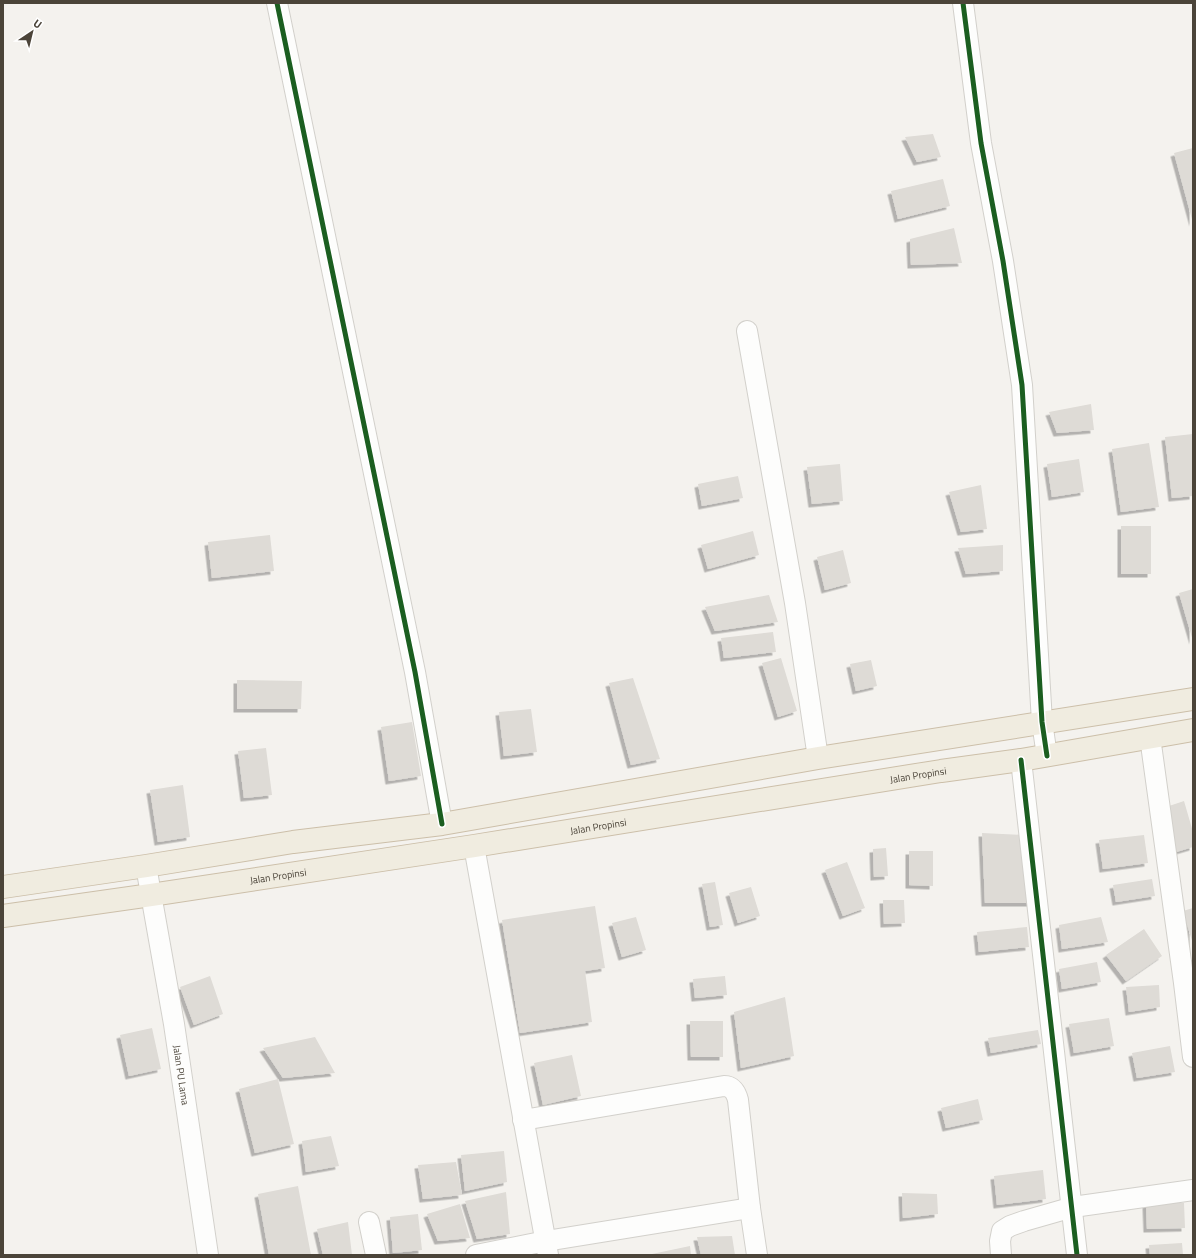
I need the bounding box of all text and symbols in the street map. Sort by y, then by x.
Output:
north arrow [12,12,52,52]
text: U [30,15,45,32]
street label: Jalan Propinsi [889,763,947,787]
street label: Jalan Propinsi [569,814,628,838]
street label: Jalan Propinsi [249,864,307,887]
street label: Jalan PU Lama [170,1044,193,1106]

